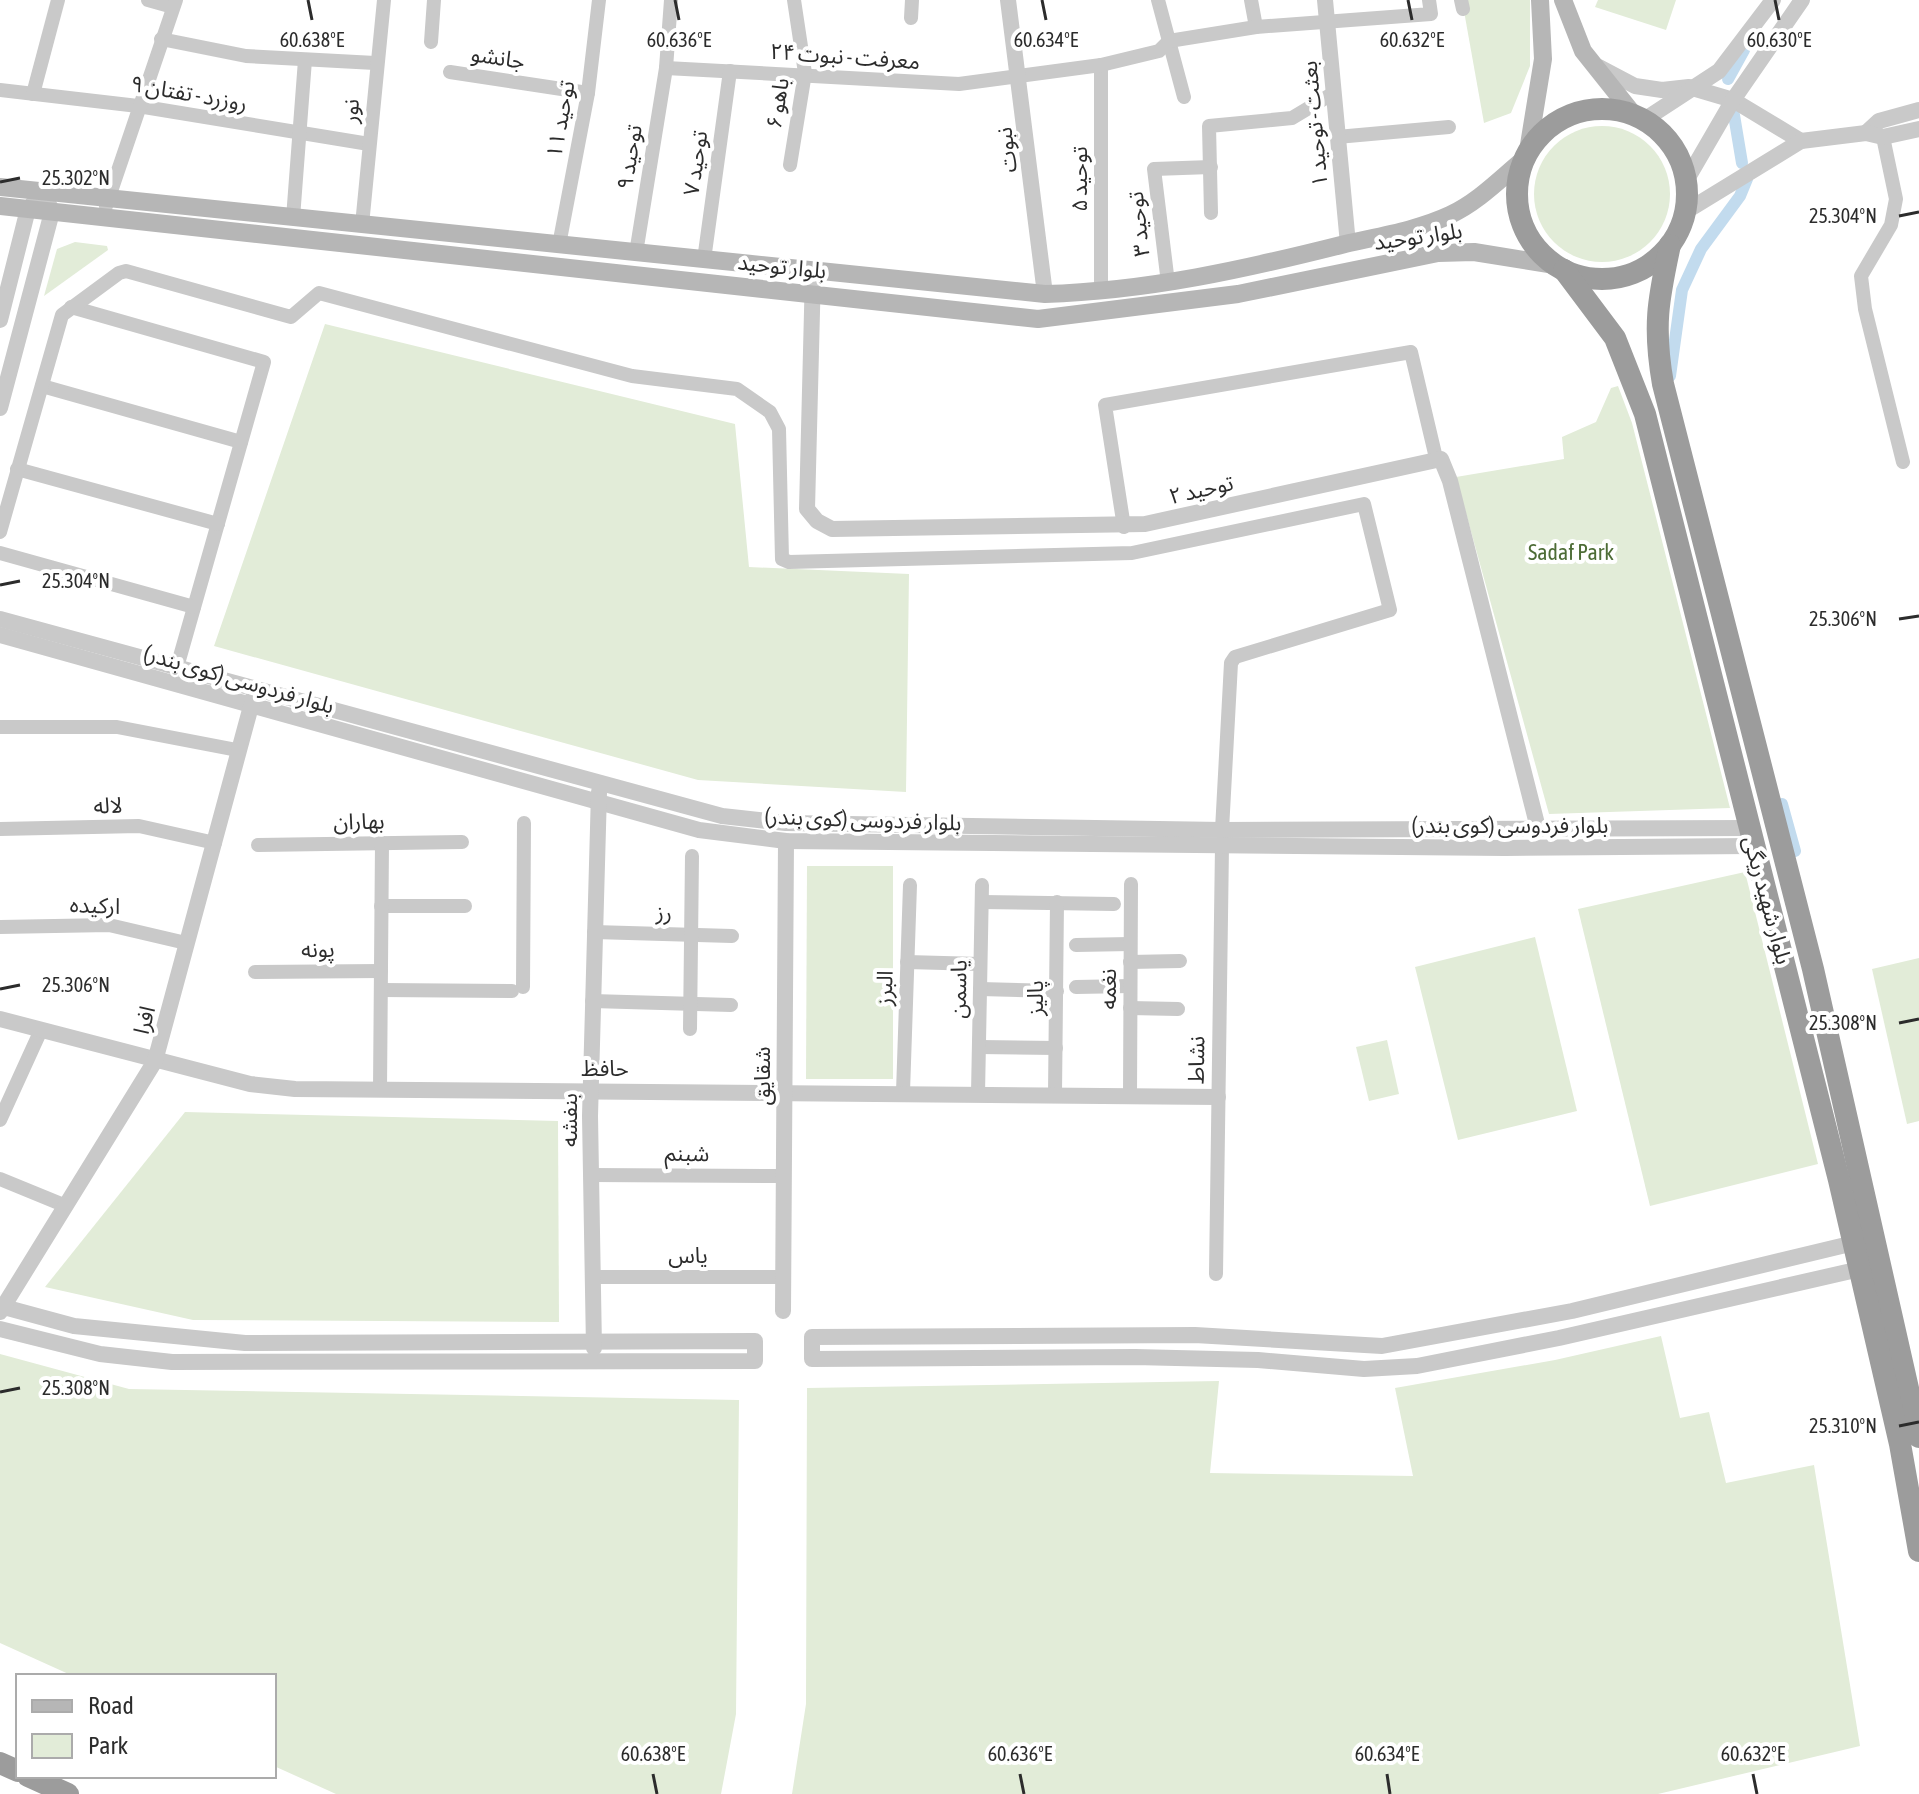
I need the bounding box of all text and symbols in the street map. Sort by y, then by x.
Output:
text: 60.638°E [280,28,345,51]
text: 60.636°E [647,28,712,51]
text: 60.634°E [1014,28,1079,51]
text: 60.632°E [1380,28,1445,51]
text: 60.630°E [1747,28,1812,51]
street label: معرفت - نبوت ۲۴ [769,38,921,74]
street label: جانشو [469,40,527,74]
street label: بعثت - توحید ۱ [1296,60,1332,188]
street label: روزرد - تفتان ۹ [128,70,249,117]
street label: باهو ۶ [760,76,794,130]
street label: توحید ۱۱ [540,78,580,160]
street label: نور [336,98,365,125]
street label: توحید ۹ [611,123,647,191]
street label: نبوت [990,126,1022,174]
street label: توحید ۷ [678,129,712,197]
street label: توحید ۵ [1066,146,1092,212]
text: 25.302°N [42,166,110,189]
street label: توحید ۳ [1122,190,1154,258]
text: 25.304°N [1809,204,1877,227]
street label: بلوار توحید [1372,217,1464,256]
street label: بلوار توحید [736,248,828,285]
street label: توحید ۲ [1166,469,1236,509]
park label: Sadaf Park [1528,539,1614,565]
text: 25.304°N [42,569,110,592]
text: 25.306°N [1809,607,1877,630]
street label: بلوار فردوسی (کوی بندر) [141,639,337,720]
street label: لاله [93,791,123,819]
street label: بلوار فردوسی (کوی بندر) [764,803,962,836]
street label: بهاران [333,808,385,835]
street label: بلوار فردوسی (کوی بندر) [1412,812,1608,839]
street label: بلوار شهید ریگی [1737,833,1798,967]
street label: ارکیده [69,891,121,920]
street label: رز [654,899,673,926]
street label: پونه [301,936,335,964]
street label: یاسمن [944,959,972,1019]
street label: نغمه [1095,969,1121,1009]
street label: البرز [870,970,899,1007]
text: 25.306°N [42,973,110,996]
street label: پالیز [1022,980,1050,1017]
street label: افرا [128,1003,160,1037]
text: 25.308°N [1809,1011,1877,1034]
street label: نشاط [1183,1036,1209,1084]
street label: شقایق [749,1047,776,1105]
street label: حافظ [581,1055,629,1081]
street label: بنفشه [556,1093,582,1147]
street label: شبنم [664,1140,710,1170]
street label: یاس [668,1242,708,1268]
text: 25.308°N [42,1376,110,1399]
text: 25.310°N [1809,1414,1877,1437]
legend [16,1674,276,1778]
text: Road [88,1692,134,1719]
text: Park [88,1732,129,1759]
text: 60.638°E [621,1742,686,1765]
text: 60.636°E [988,1742,1053,1765]
text: 60.634°E [1355,1742,1420,1765]
text: 60.632°E [1721,1742,1786,1765]

